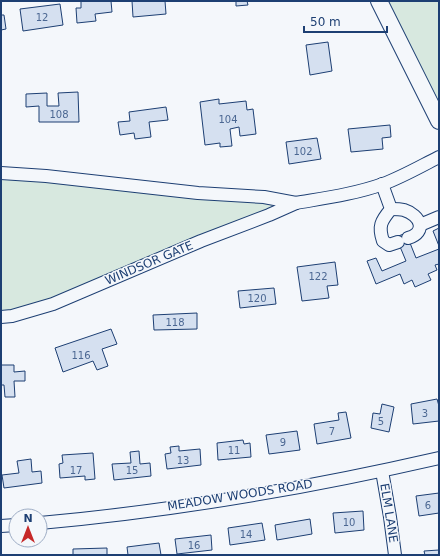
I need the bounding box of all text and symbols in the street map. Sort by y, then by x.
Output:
scale bar [304,8,387,34]
house number: 12 [36,12,48,23]
text: 50 m [310,15,341,29]
house number: 108 [49,109,69,120]
house number: 104 [218,114,238,125]
house number: 102 [293,146,313,157]
street label: WINDSOR GATE [103,238,195,288]
house number: 122 [308,271,328,282]
house number: 120 [247,293,267,304]
house number: 118 [165,317,185,328]
house number: 116 [71,350,91,361]
house number: 3 [422,408,428,419]
house number: 5 [378,416,384,427]
house number: 7 [329,426,335,437]
house number: 9 [280,437,286,448]
house number: 11 [228,445,240,456]
house number: 13 [177,455,189,466]
house number: 17 [70,465,82,476]
house number: 15 [126,465,138,476]
street label: MEADOW WOODS ROAD [166,477,314,513]
street label: ELM LANE [377,482,401,544]
house number: 6 [425,500,431,511]
north arrow [8,508,48,548]
text: N [23,512,33,525]
house number: 10 [343,517,355,528]
house number: 14 [240,529,252,540]
house number: 16 [188,540,200,551]

